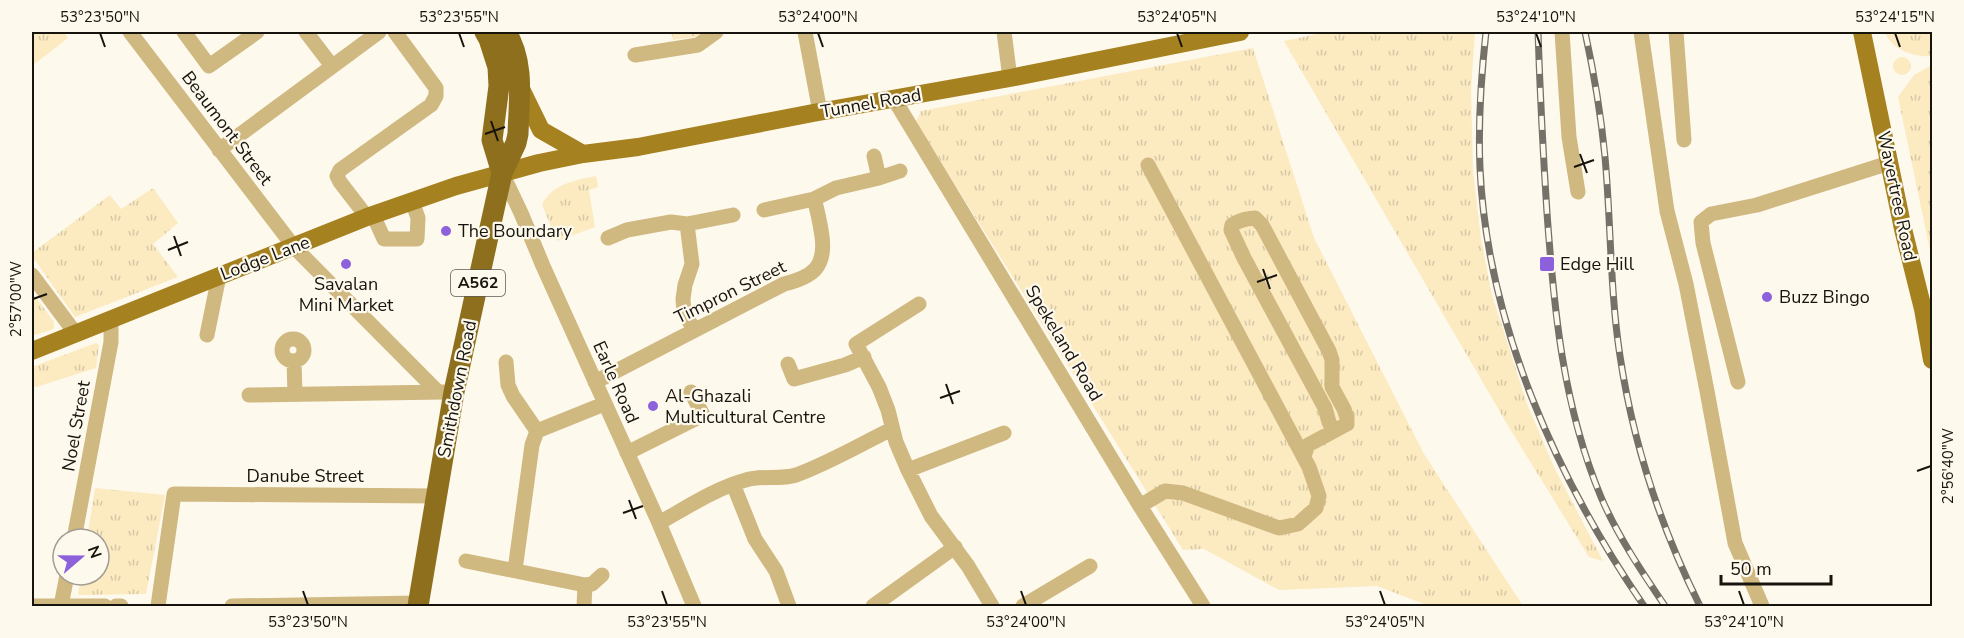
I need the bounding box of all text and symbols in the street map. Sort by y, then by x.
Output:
text: 53°23'50"N [60,7,140,27]
text: 53°23'55"N [419,7,499,27]
text: 53°24'00"N [778,7,858,27]
text: 53°24'05"N [1137,7,1217,27]
text: 53°24'10"N [1496,7,1576,27]
text: 53°24'15"N [1855,7,1935,27]
street label: Beaumont Street [176,66,278,191]
street label: Tunnel Road [819,82,923,124]
street label: Wavertree Road [1872,129,1922,263]
place label: The Boundary [458,219,573,243]
marker: The Boundary [439,224,453,238]
street label: Lodge Lane [217,230,313,286]
place label: Edge Hill [1560,252,1635,276]
street label: Timpron Street [670,254,790,329]
marker: Edge Hill [1538,255,1556,273]
marker: Savalan Mini Market [339,257,353,271]
text: 2°57'00"W [6,260,26,337]
road number: A562 [451,270,505,296]
place label: Savalan Mini Market [299,272,394,317]
street label: Spekeland Road [1020,280,1108,406]
place label: Buzz Bingo [1779,285,1870,309]
marker: Buzz Bingo [1760,290,1774,304]
street label: Smithdown Road [432,318,482,460]
street label: Earle Road [587,337,645,427]
street label: Noel Street [56,378,96,473]
place label: Al-Ghazali Multicultural Centre [665,384,825,429]
marker: Al-Ghazali Multicultural Centre [646,399,660,413]
text: 2°56'40"W [1938,427,1958,504]
street label: Danube Street [246,464,364,488]
north arrow [51,527,111,587]
text: N [82,543,107,562]
scale bar [1721,548,1830,586]
text: 50 m [1730,557,1772,581]
text: 53°23'50"N [268,612,348,632]
text: 53°23'55"N [627,612,707,632]
text: 53°24'00"N [986,612,1066,632]
text: 53°24'05"N [1345,612,1425,632]
text: 53°24'10"N [1704,612,1784,632]

